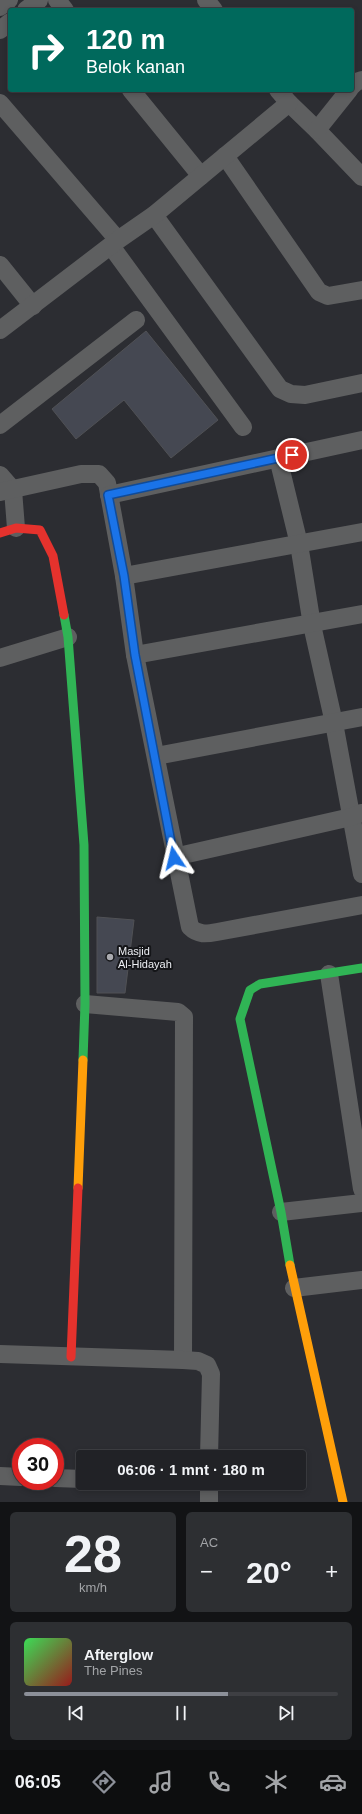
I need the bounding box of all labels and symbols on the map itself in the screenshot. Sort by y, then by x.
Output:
pin [275,438,309,472]
position arrow [153,837,195,879]
place label: Masjid Al-Hidayah [118,945,172,970]
marker: Masjid Al-Hidayah [105,952,115,962]
speed limit sign: 30 [12,1438,64,1490]

